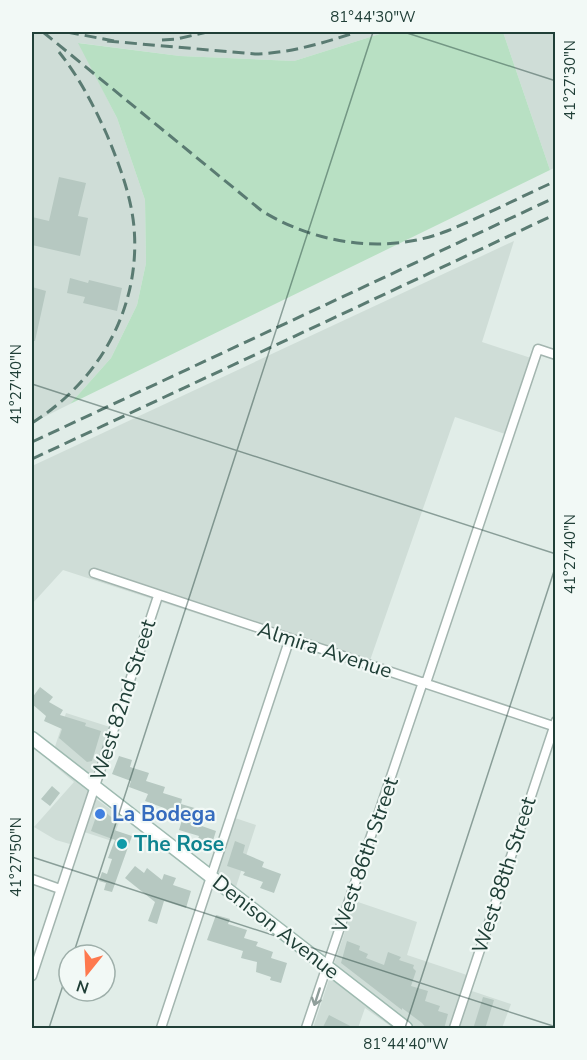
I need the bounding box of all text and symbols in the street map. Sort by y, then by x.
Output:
text: 81°44'30"W [330,7,416,27]
text: 41°27'30"N [560,40,580,120]
text: 41°27'40"N [6,344,26,424]
text: 41°27'40"N [560,514,580,594]
street label: West 82nd Street [84,615,162,784]
street label: Almira Avenue [254,615,396,685]
street label: West 86th Street [325,773,405,937]
street label: West 88th Street [466,793,543,957]
place label: La Bodega [112,800,216,828]
marker: La Bodega [93,807,107,821]
text: 41°27'50"N [6,817,26,897]
place label: The Rose [134,830,224,858]
marker: The Rose [115,837,129,851]
street label: Denison Avenue [207,869,345,985]
north arrow [57,943,117,1003]
text: N [74,974,92,999]
one-way arrow [310,988,321,1006]
text: 81°44'40"W [363,1034,449,1054]

